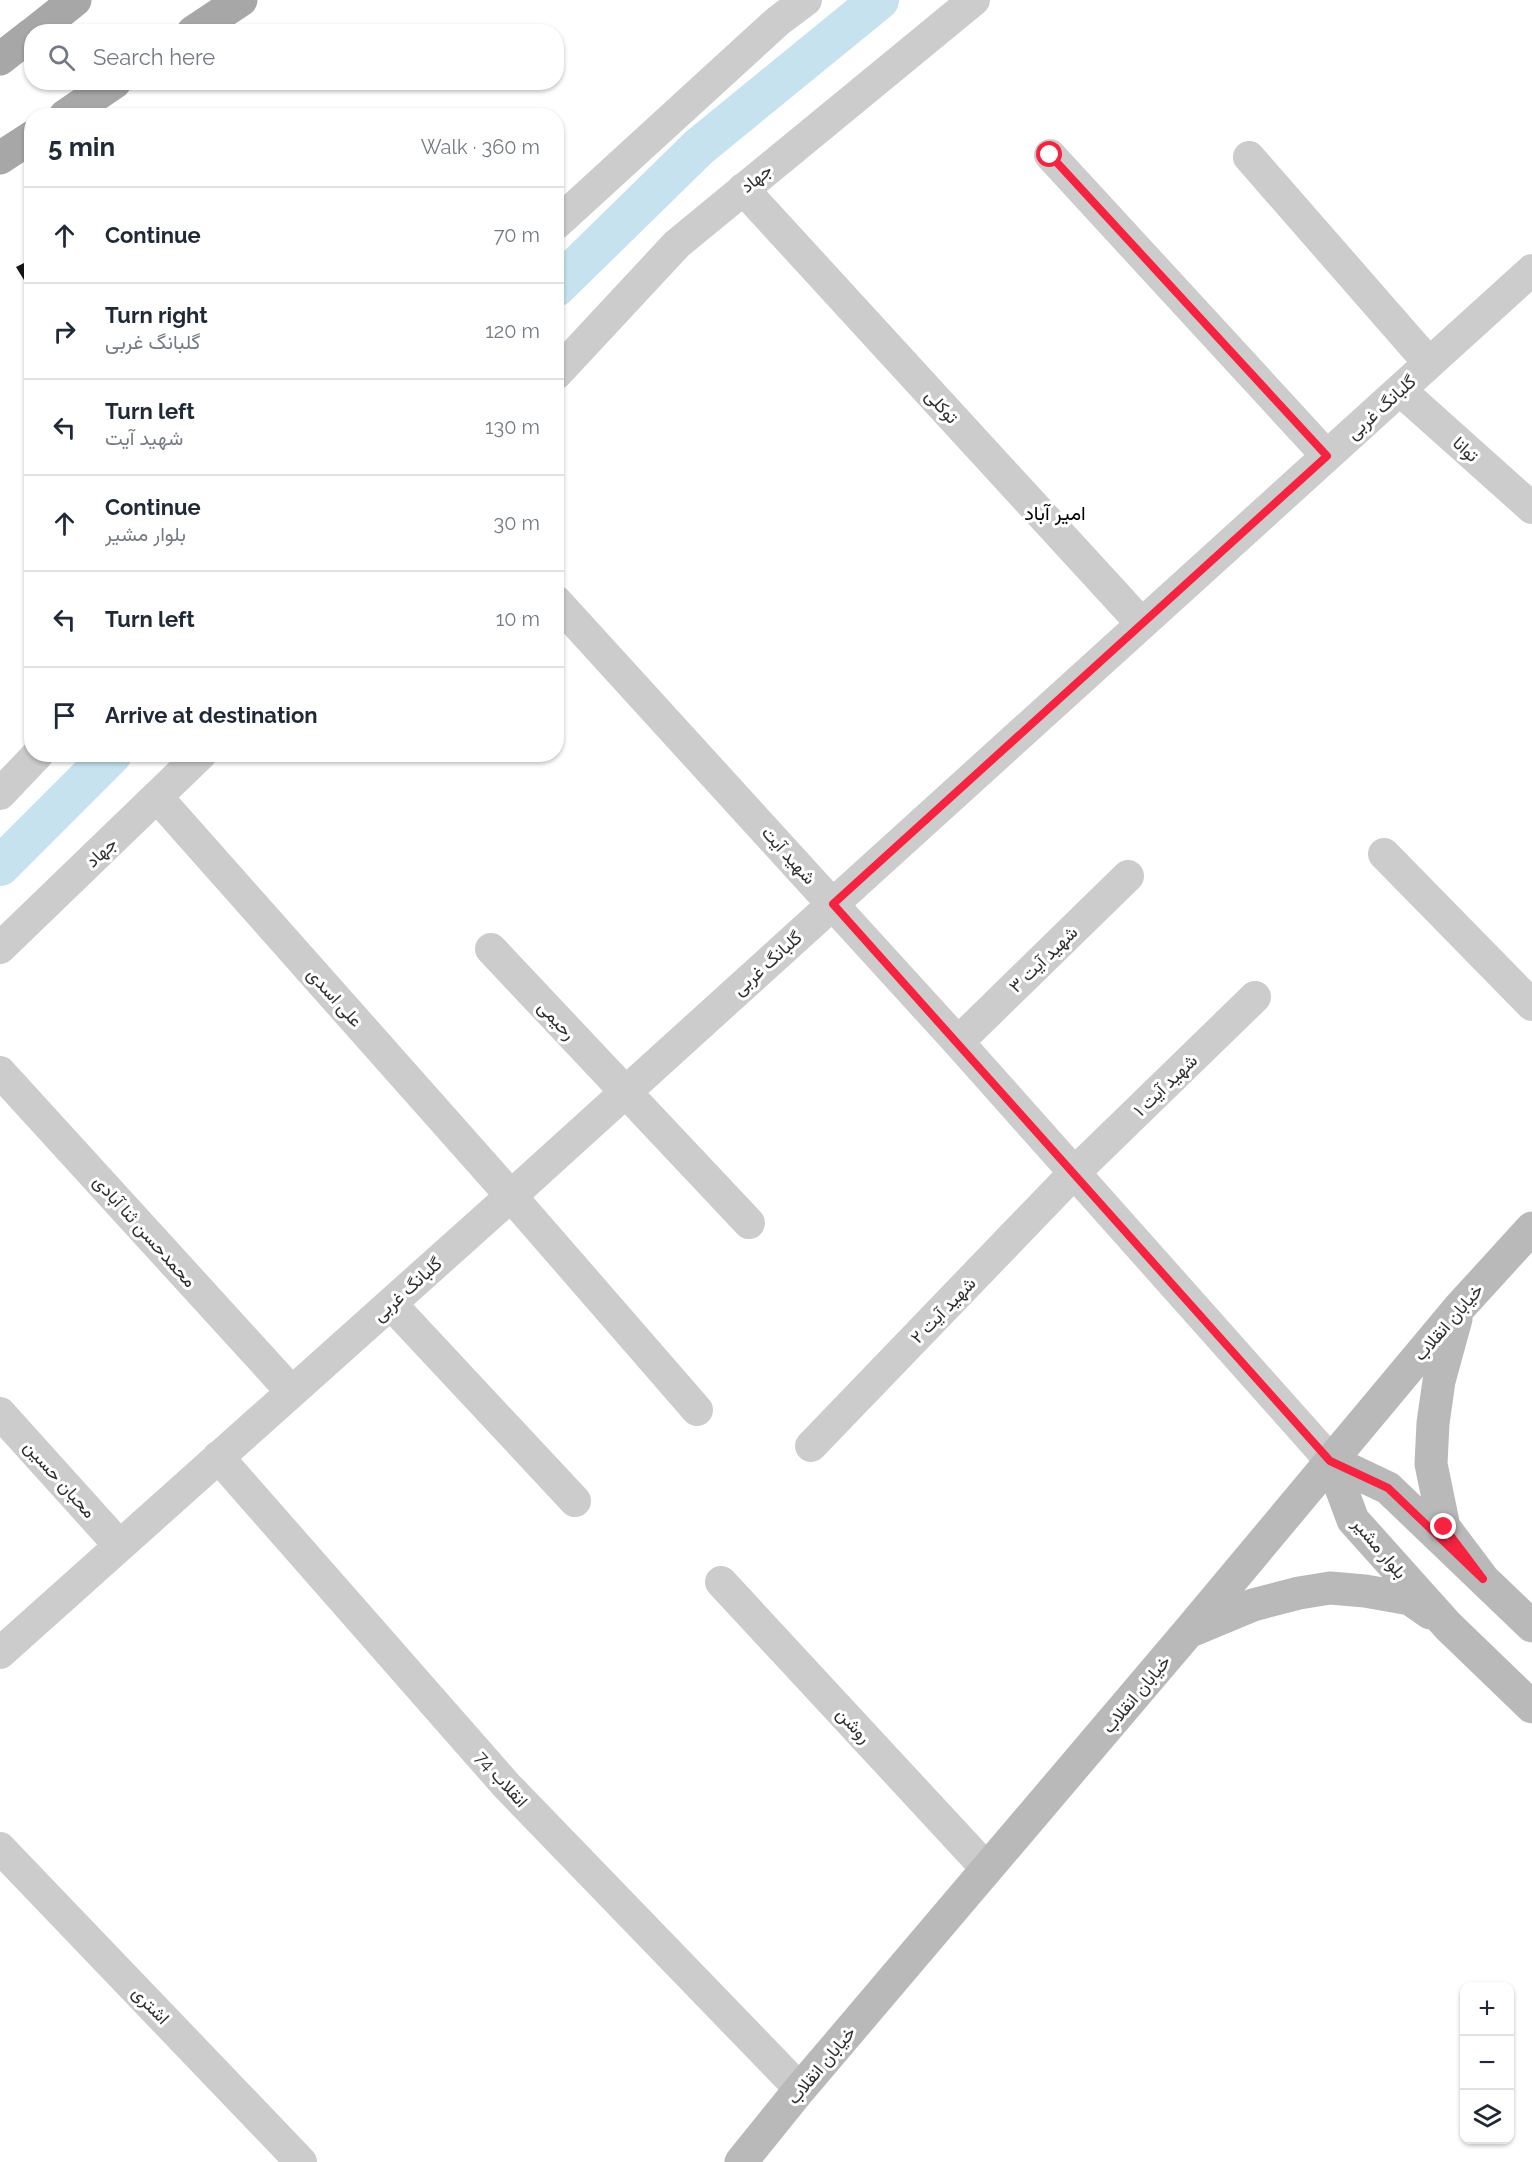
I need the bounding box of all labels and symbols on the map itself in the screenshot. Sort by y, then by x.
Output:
route start [1036,141,1062,167]
street label: جهاد [736,159,777,198]
street label: گلبانگ غربی [1342,370,1421,444]
street label: توکلی [920,385,963,428]
street label: توانا [1448,432,1483,467]
district label: امیر آباد [1024,501,1086,526]
street label: شهید آیت [757,822,820,889]
street label: جهاد [81,833,121,872]
street label: شهید آیت ۳ [1004,921,1082,997]
street label: گلبانگ غربی [728,926,807,1000]
street label: علی اسدی [302,963,367,1031]
street label: رحیمی [533,996,580,1045]
street label: شهید آیت ۱ [1129,1050,1202,1121]
street label: محمدحسن ثنا آبادی [88,1171,201,1292]
street label: گلبانگ غربی [368,1252,447,1326]
street label: شهید آیت ۲ [906,1272,981,1348]
street label: خیابان انقلاب [1409,1279,1487,1365]
street label: محبان حسین [19,1436,100,1523]
street label: بلوار مشیر [1347,1513,1411,1583]
route end [1430,1513,1456,1539]
street label: خیابان انقلاب [1097,1651,1175,1737]
street label: روشن [832,1703,876,1748]
street label: انقلاب 74 [471,1747,533,1811]
street label: اشتری [127,1982,174,2029]
street label: خیابان انقلاب [782,2022,860,2108]

